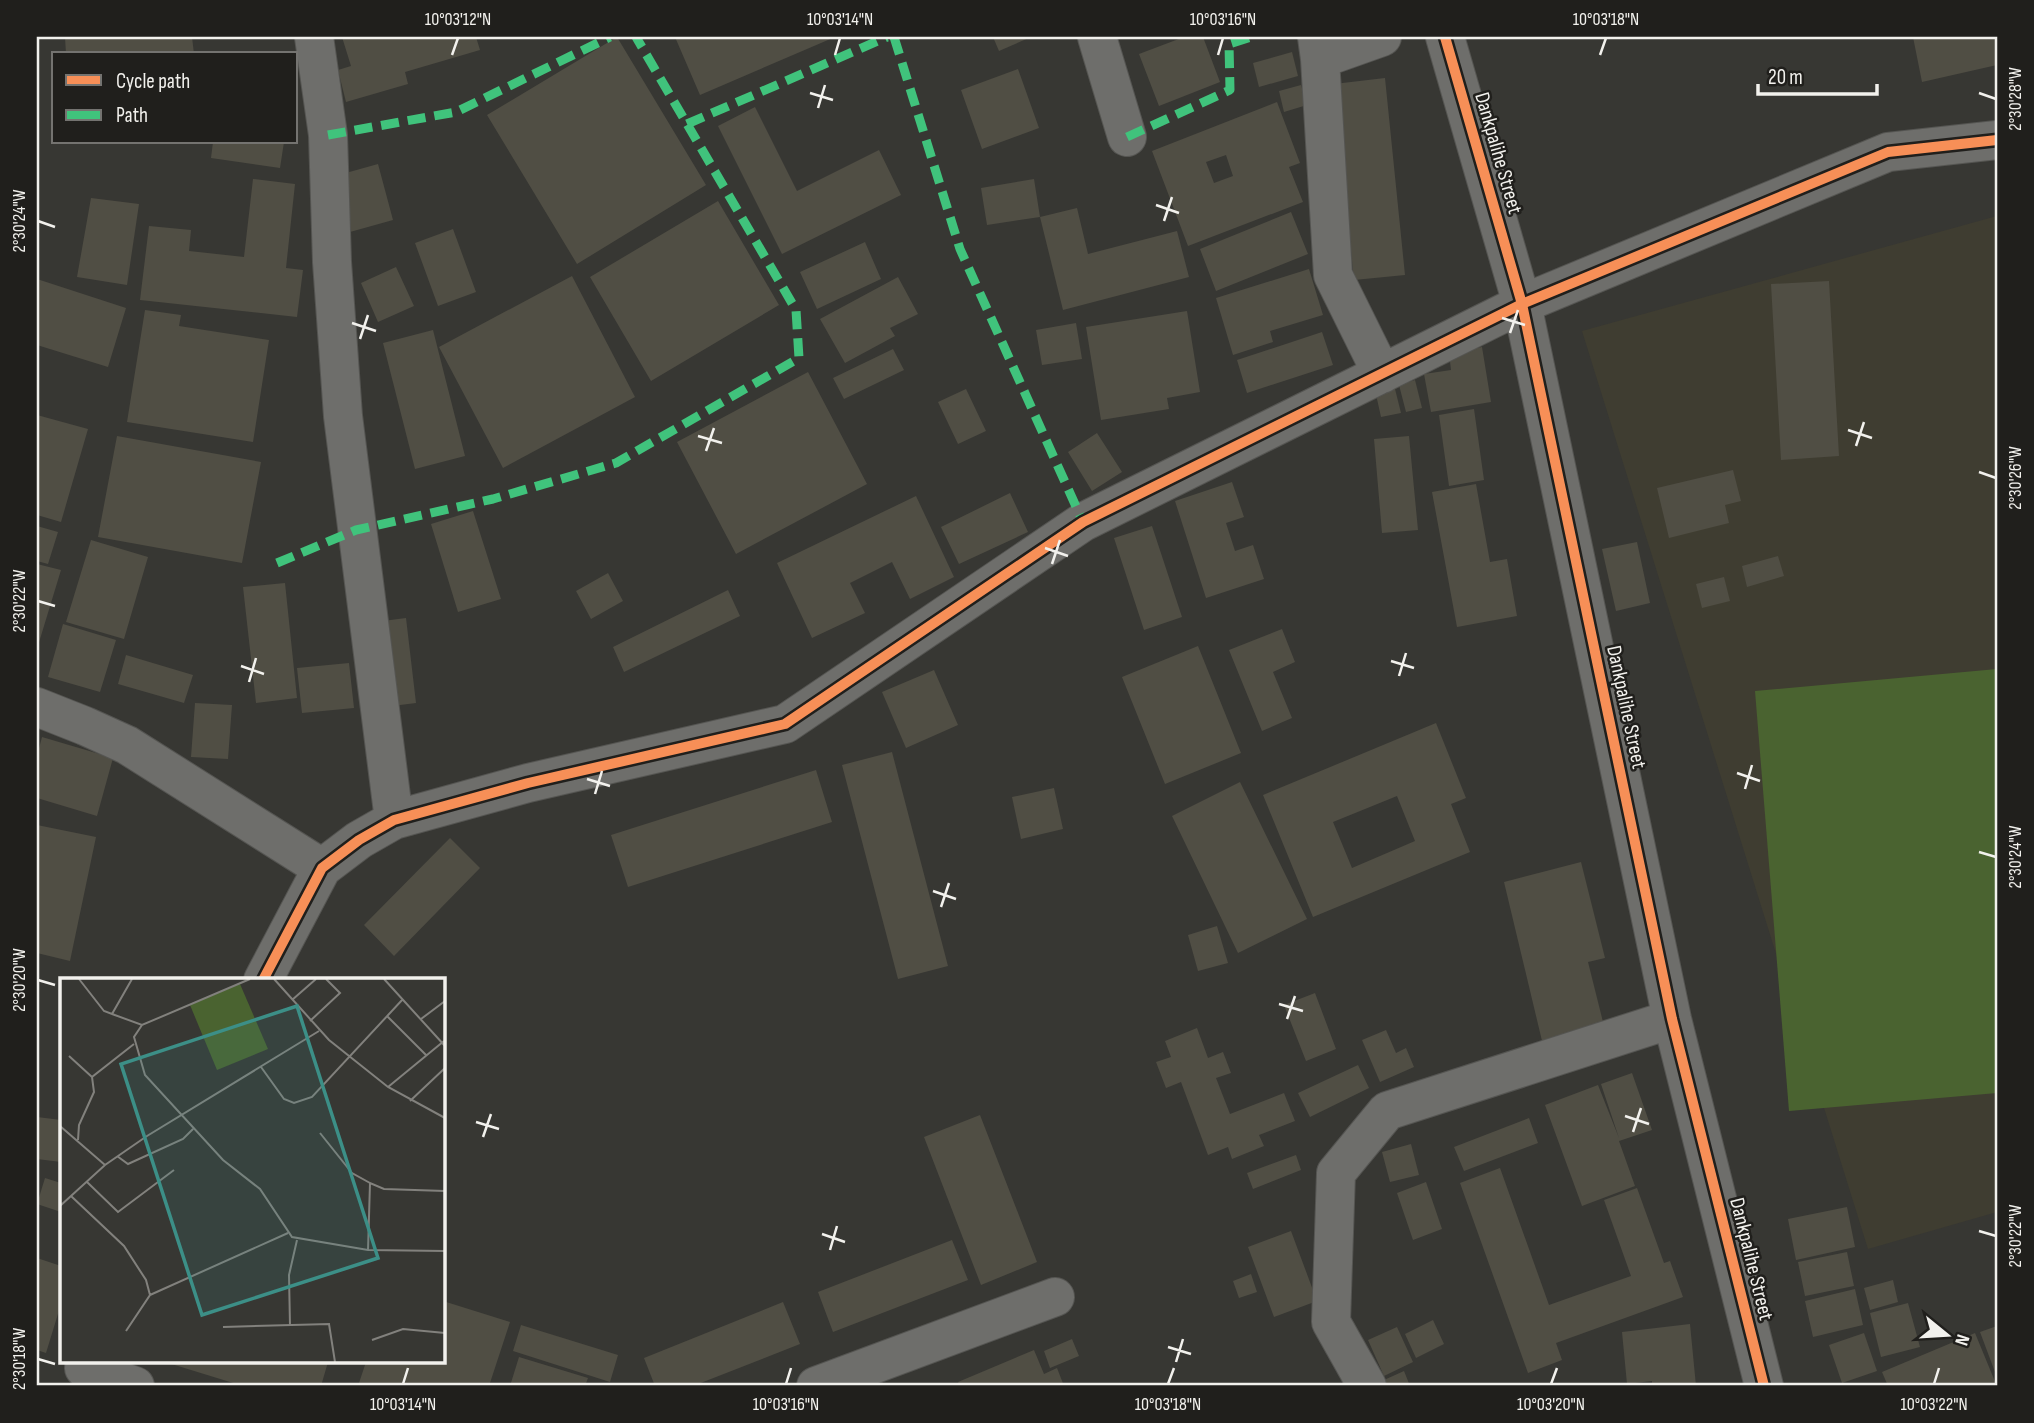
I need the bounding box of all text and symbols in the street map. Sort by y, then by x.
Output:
text: 10°03'12"N [425,9,491,30]
text: 10°03'14"N [807,9,873,30]
text: 10°03'16"N [1190,9,1256,30]
text: 10°03'18"N [1573,9,1639,30]
legend [52,52,298,144]
scale bar [1758,52,1876,96]
text: 20 m [1768,65,1803,90]
text: 2°30'28"W [2005,67,2026,131]
text: Cycle path [116,69,190,94]
street label: Dankpalihe Street [1469,89,1528,217]
text: Path [116,103,148,128]
text: 2°30'24"W [9,189,30,252]
text: 2°30'26"W [2005,446,2026,510]
text: 2°30'22"W [9,569,30,633]
street label: Dankpalihe Street [1601,643,1652,771]
text: 2°30'24"W [2005,825,2026,888]
text: 2°30'20"W [9,948,30,1012]
inset map [60,978,444,1364]
street label: Dankpalihe Street [1724,1195,1779,1323]
text: 2°30'22"W [2005,1204,2026,1268]
north arrow [1912,1300,1982,1370]
text: 2°30'18"W [9,1328,30,1390]
text: N [1949,1331,1974,1348]
text: 10°03'14"N [370,1394,436,1415]
text: 10°03'16"N [753,1394,819,1415]
text: 10°03'18"N [1135,1394,1201,1415]
text: 10°03'20"N [1517,1394,1585,1415]
text: 10°03'22"N [1900,1394,1968,1415]

